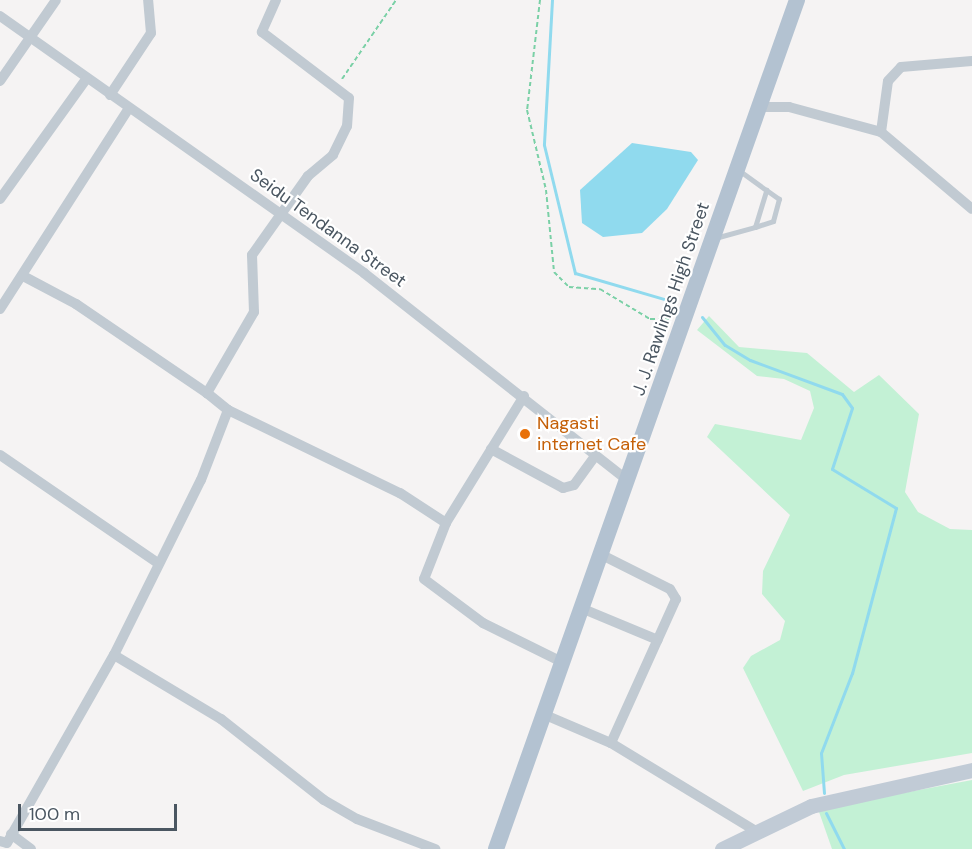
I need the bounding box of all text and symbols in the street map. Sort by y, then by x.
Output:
street label: Seidu Tendanna Street [246,164,410,292]
street label: J. J. Rawlings High Street [628,199,714,399]
place label: Nagasti internet Cafe [537,413,646,456]
marker: Nagasti internet Cafe [518,427,532,441]
scale bar [21,792,180,830]
text: 100 m [29,802,80,826]

